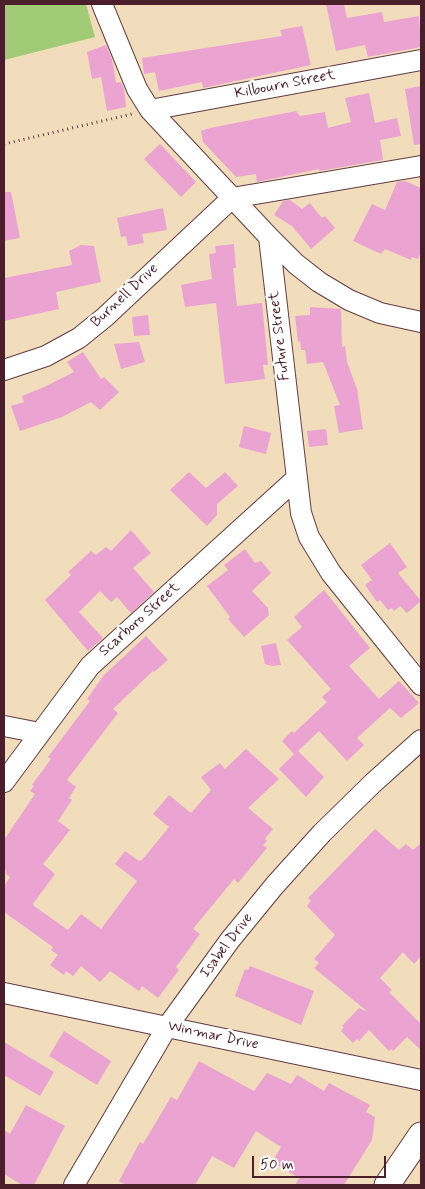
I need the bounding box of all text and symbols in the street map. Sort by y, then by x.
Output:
street label: Kilbourn Street [233,66,337,104]
street label: Burnell Drive [88,260,162,332]
street label: Future Street [266,290,294,382]
street label: Scarboro Street [96,579,184,661]
street label: Isabel Drive [197,910,257,982]
street label: Winmar Drive [166,1018,260,1054]
scale bar [255,1146,389,1178]
text: 50 m [260,1155,294,1175]

